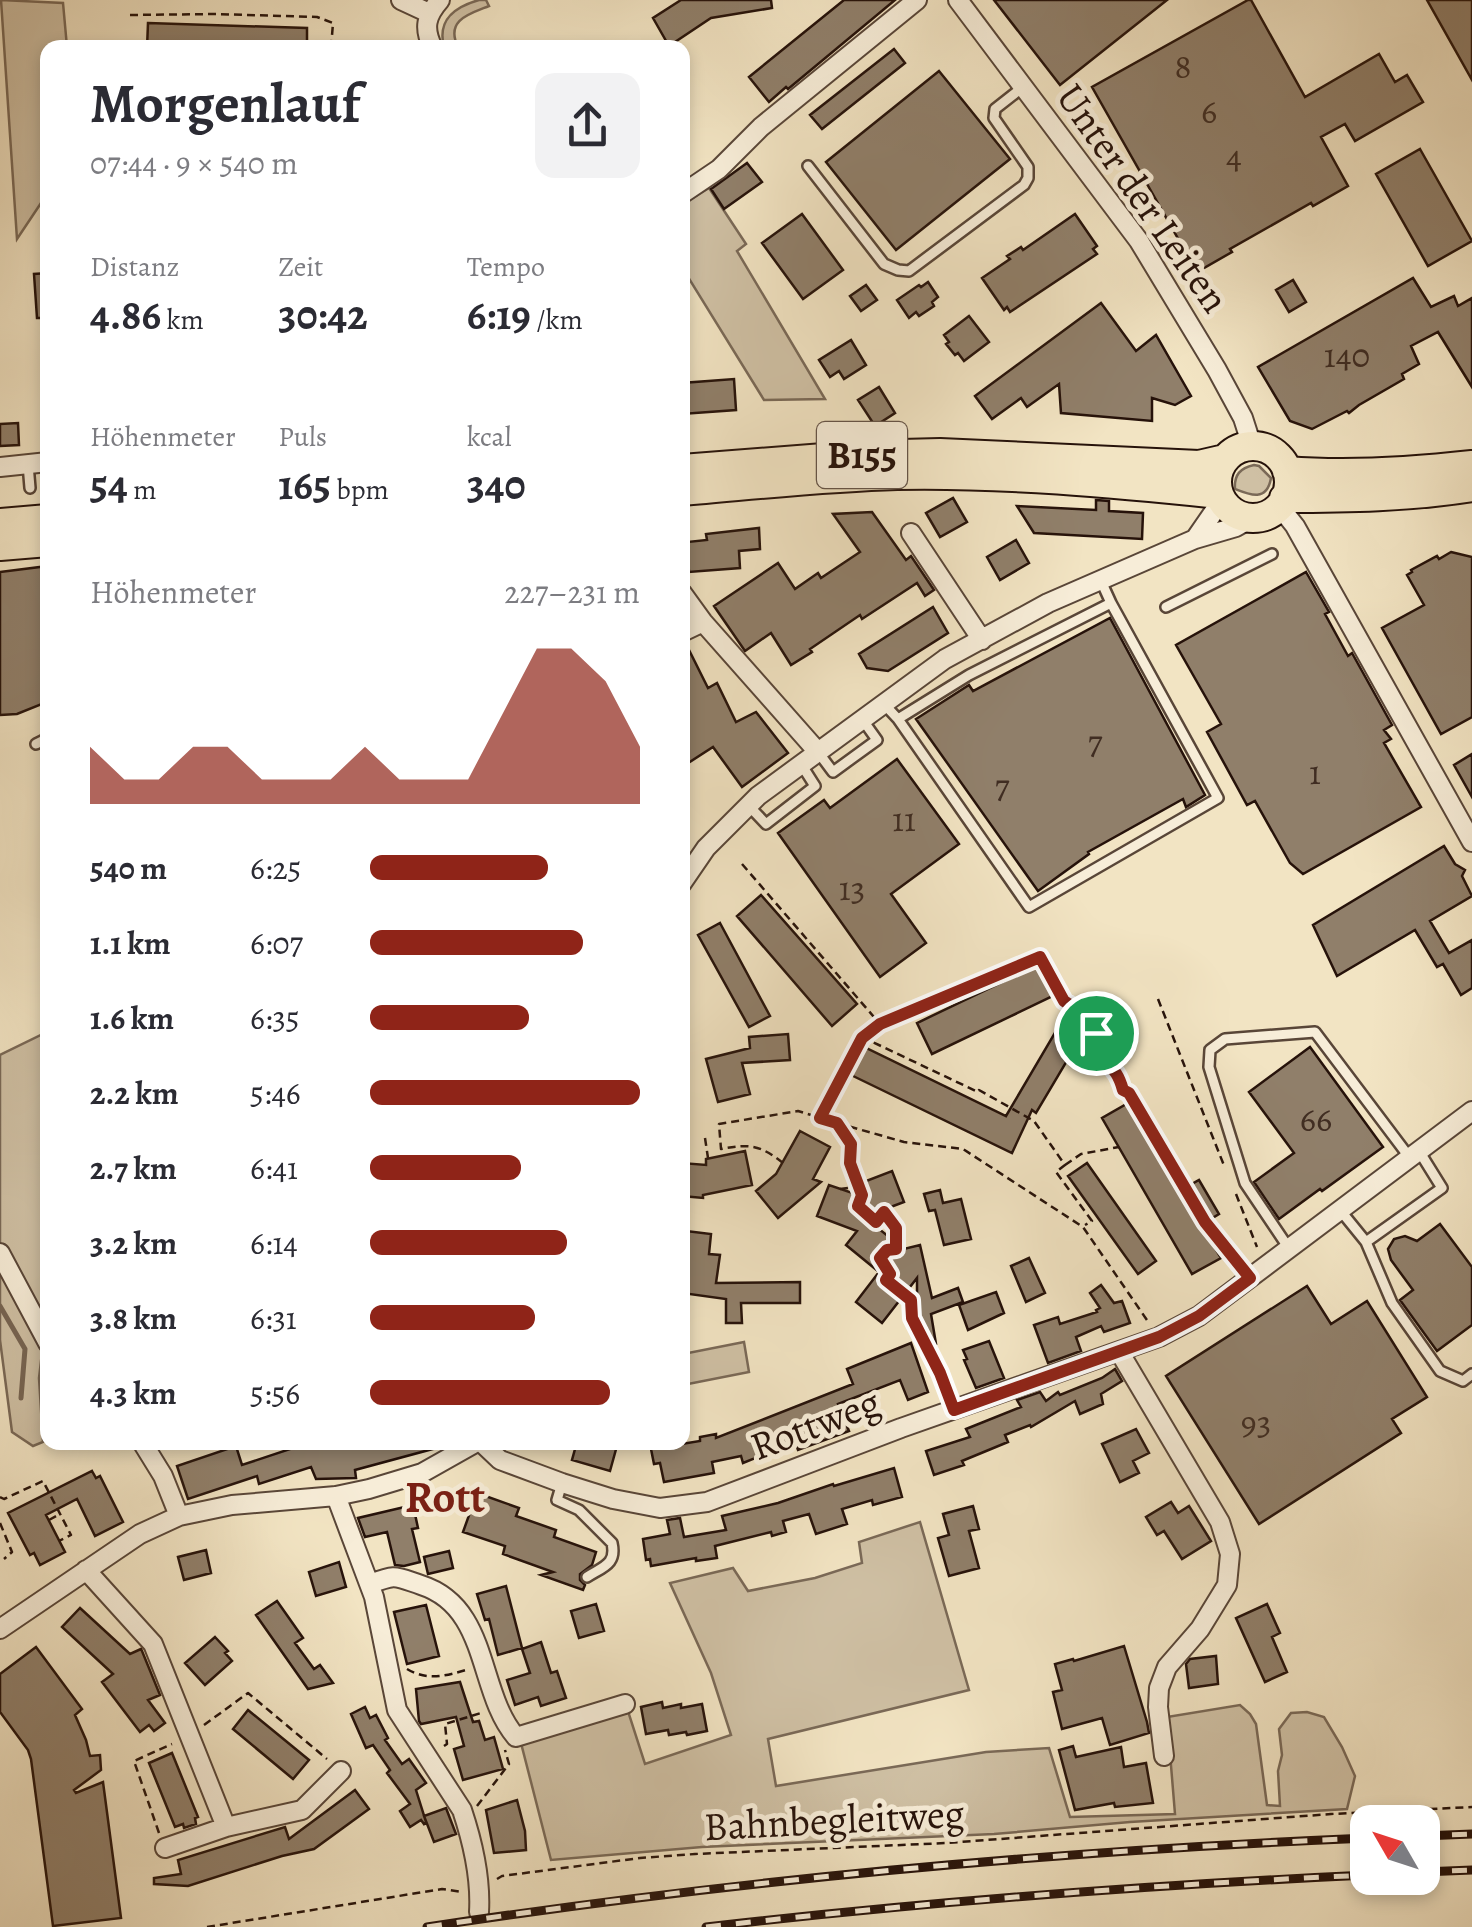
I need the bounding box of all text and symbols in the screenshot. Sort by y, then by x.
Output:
house number: 8 [1175,42,1191,90]
text: Morgenlauf [90,66,360,141]
button: share [535,73,640,178]
street label: Unter der Leiten [1044,73,1242,323]
house number: 6 [1201,87,1217,135]
house number: 4 [1226,132,1242,180]
text: 07:44 · 9 × 540 m [90,141,298,185]
text: Distanz [90,248,179,286]
text: Zeit [278,248,323,286]
text: Tempo [467,248,545,286]
text: 4.86 [90,286,161,343]
text: 30:42 [278,286,368,343]
text: 6:19 [467,286,531,343]
text: km [161,301,204,339]
text: /km [531,301,583,339]
house number: 140 [1324,331,1370,379]
text: Höhenmeter [90,418,236,456]
text: Puls [278,418,327,456]
text: kcal [467,418,512,456]
road number: B155 [817,422,907,488]
text: 54 [90,456,128,513]
text: 165 [278,456,331,513]
text: 340 [467,456,526,513]
text: m [128,471,157,509]
text: bpm [331,471,389,509]
text: Höhenmeter [90,570,257,614]
text: 227–231 m [504,570,640,614]
house number: 7 [1088,718,1103,766]
house number: 1 [1309,748,1321,796]
house number: 7 [995,762,1010,810]
house number: 11 [892,795,916,843]
text: 540 m [90,846,167,890]
text: 6:25 [250,846,301,890]
house number: 13 [839,864,865,912]
text: 1.1 km [90,921,171,965]
text: 6:07 [250,921,303,965]
pin [1054,991,1139,1076]
text: 1.6 km [90,996,174,1040]
text: 6:35 [250,996,299,1040]
icon: arrive [1069,1006,1124,1061]
text: 2.2 km [90,1071,179,1115]
text: 5:46 [250,1071,301,1115]
house number: 66 [1300,1095,1332,1143]
text: 2.7 km [90,1146,177,1190]
text: 6:41 [250,1146,298,1190]
text: 3.2 km [90,1221,177,1265]
text: 6:14 [250,1221,298,1265]
text: 3.8 km [90,1296,177,1340]
text: 6:31 [250,1296,297,1340]
text: 4.3 km [90,1371,177,1415]
text: 5:56 [250,1371,300,1415]
street label: Rottweg [742,1374,888,1474]
house number: 93 [1241,1398,1271,1446]
district label: Rott [405,1466,485,1528]
street label: Bahnbegleitweg [702,1786,966,1854]
north arrow [1350,1805,1440,1895]
map controls [1350,1805,1440,1895]

